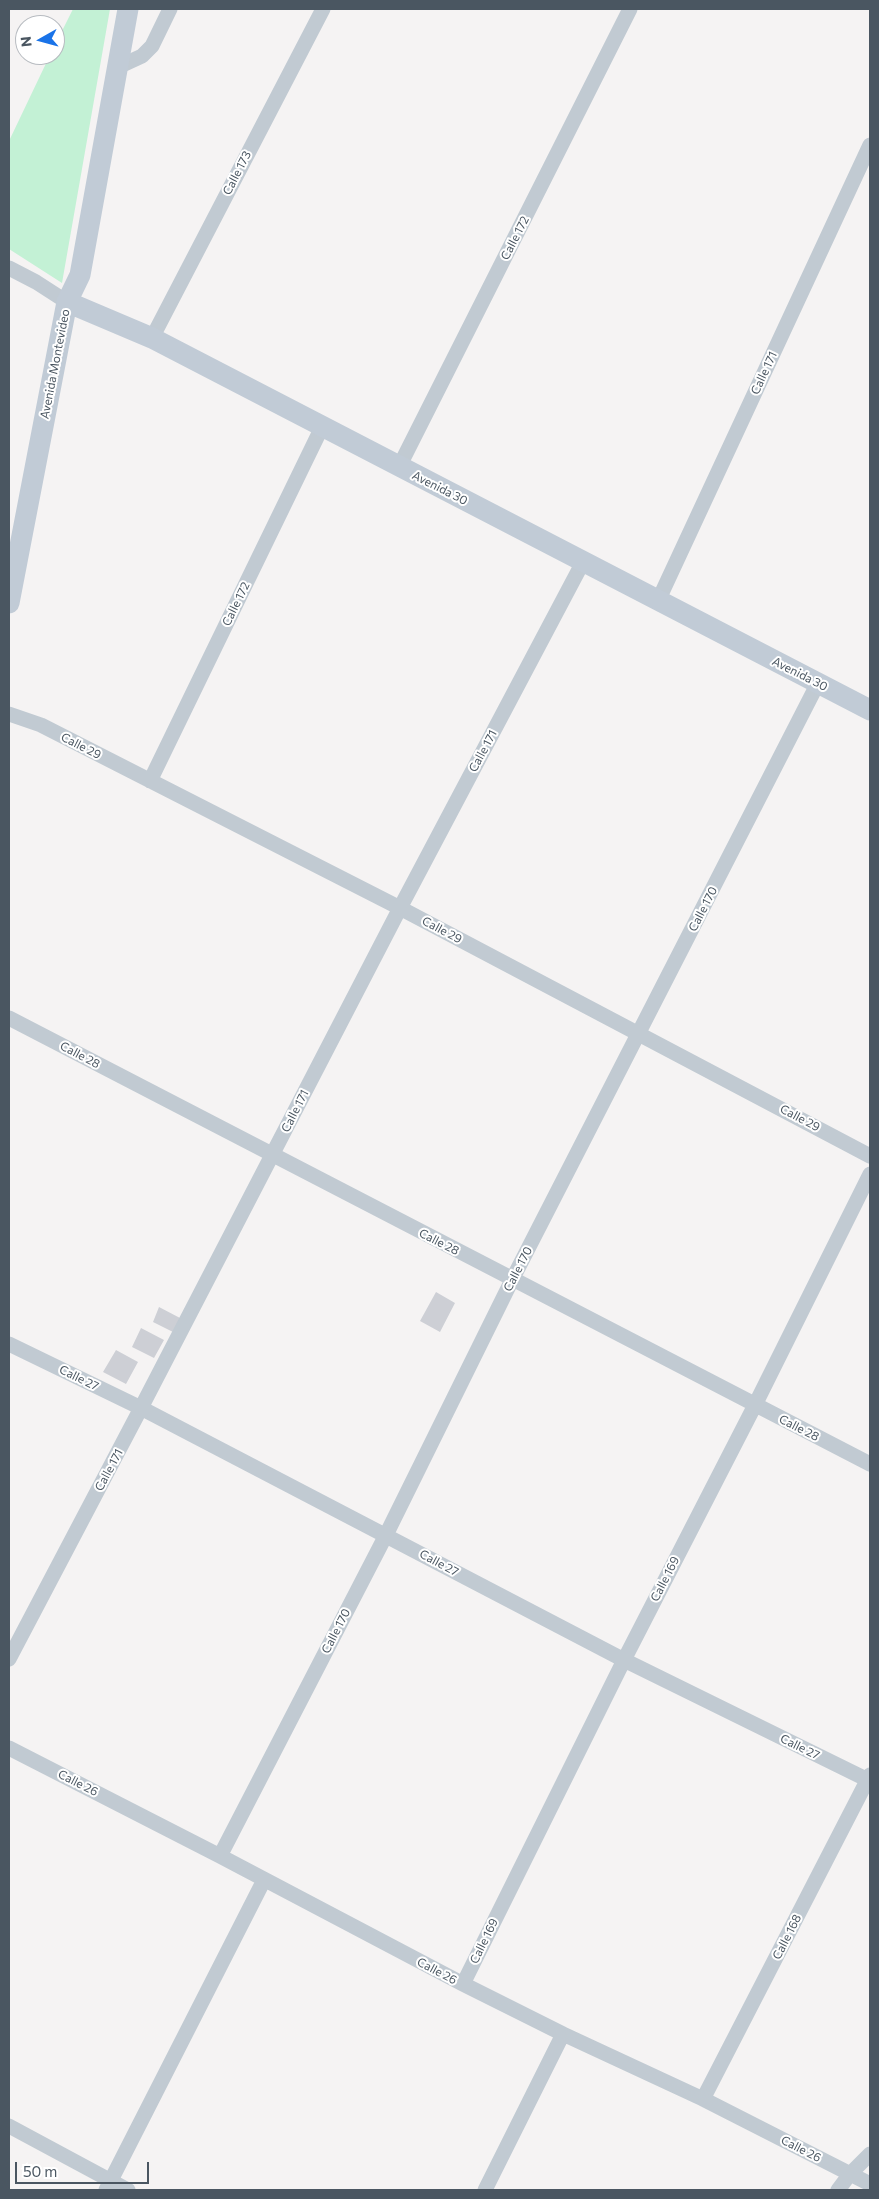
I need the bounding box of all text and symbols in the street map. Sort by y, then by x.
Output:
north arrow [15,15,65,65]
text: N [17,36,35,48]
street label: Calle 173 [220,149,254,197]
street label: Calle 172 [498,214,532,262]
street label: Avenida Montevideo [37,308,73,420]
street label: Calle 171 [748,349,780,397]
street label: Avenida 30 [410,468,470,508]
street label: Calle 172 [219,580,253,628]
street label: Avenida 30 [770,654,830,694]
street label: Calle 171 [466,727,500,775]
street label: Calle 29 [59,730,103,762]
street label: Calle 170 [686,884,720,934]
street label: Calle 29 [420,914,464,946]
street label: Calle 28 [58,1039,102,1071]
street label: Calle 171 [278,1087,312,1135]
street label: Calle 29 [778,1102,822,1134]
street label: Calle 28 [417,1226,461,1258]
street label: Calle 170 [501,1244,535,1294]
street label: Calle 27 [57,1362,101,1394]
street label: Calle 28 [777,1412,821,1444]
street label: Calle 171 [92,1446,126,1494]
street label: Calle 27 [417,1547,461,1579]
street label: Calle 169 [648,1554,682,1604]
street label: Calle 170 [319,1606,353,1656]
street label: Calle 27 [778,1731,822,1763]
street label: Calle 26 [56,1767,100,1799]
street label: Calle 168 [769,1912,805,1962]
street label: Calle 169 [467,1916,501,1966]
street label: Calle 26 [415,1955,459,1987]
street label: Calle 26 [779,2133,823,2165]
scale bar [18,2152,151,2184]
text: 50 m [23,2162,57,2180]

